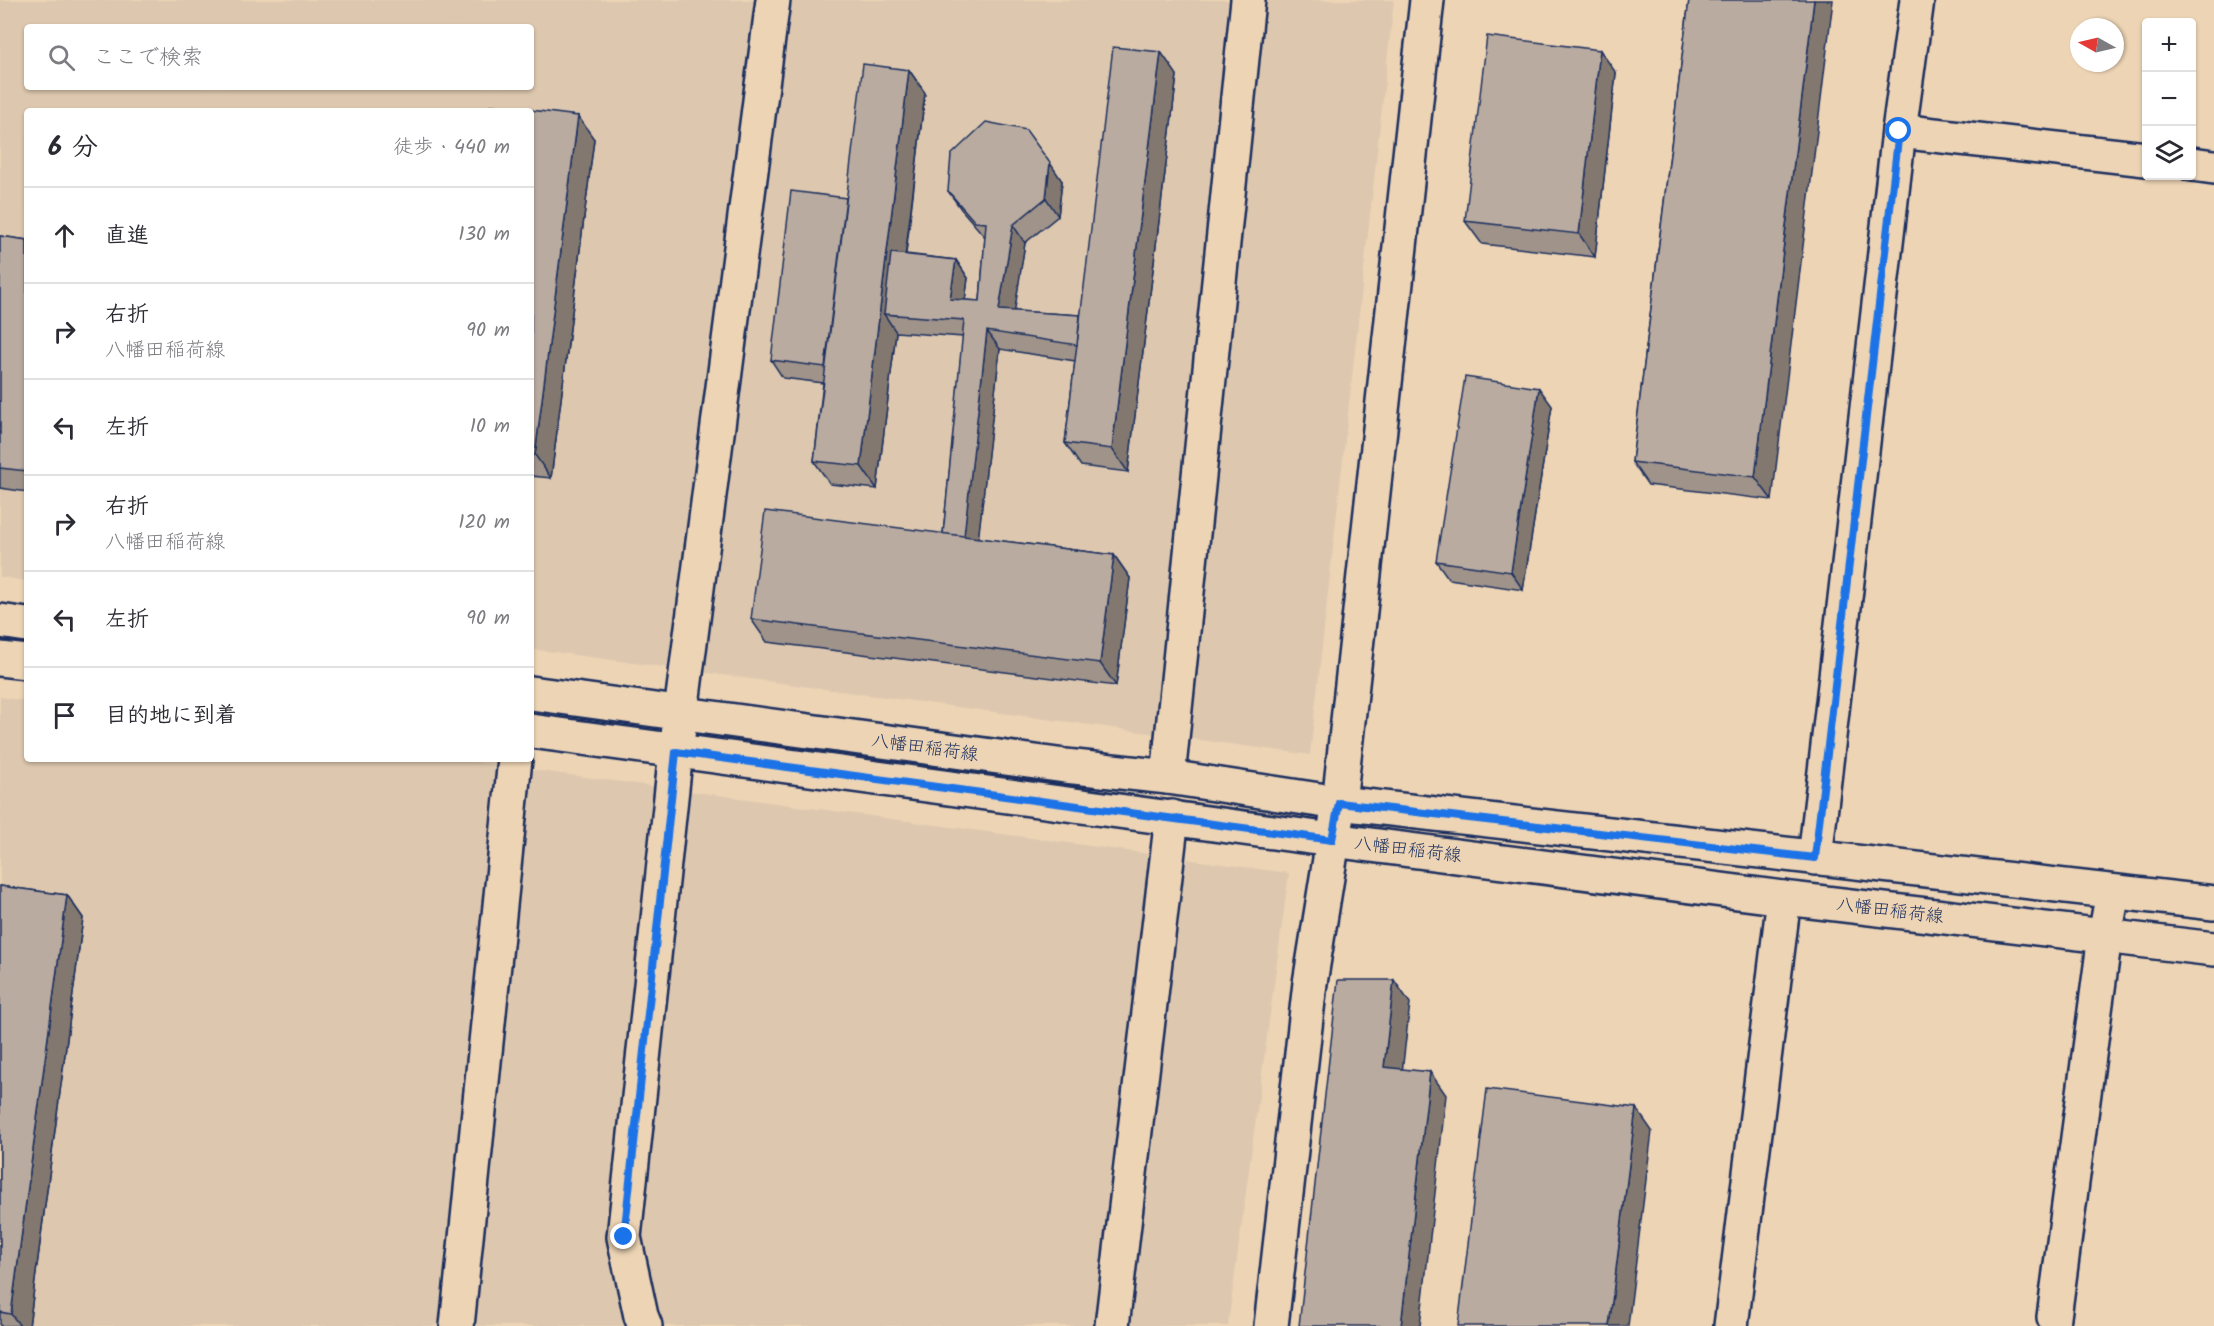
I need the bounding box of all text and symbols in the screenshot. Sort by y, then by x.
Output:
north arrow [2070,18,2124,72]
map controls [2142,18,2196,180]
button: + [2142,18,2196,72]
search box [24,24,534,90]
icon: search [45,41,78,74]
text: ここで検索 [93,41,203,76]
button: − [2142,72,2196,126]
route start [1885,117,1911,143]
button: layers [2142,126,2196,180]
text: 6 分 [48,127,98,169]
text: 徒歩 · 440 m [393,132,510,164]
icon: ahead [48,219,81,252]
text: 直進 [105,219,149,254]
text: 130 m [458,219,510,251]
text: 右折 [105,298,149,333]
icon: right [48,315,81,348]
text: 90 m [466,315,510,347]
text: 八幡田稲荷線 [105,335,225,367]
icon: left [48,411,81,444]
text: 左折 [105,411,149,446]
text: 10 m [470,411,510,443]
text: 右折 [105,490,149,525]
icon: right [48,507,81,540]
text: 120 m [458,507,510,539]
text: 八幡田稲荷線 [105,527,225,559]
icon: left [48,603,81,636]
text: 左折 [105,603,149,638]
text: 90 m [466,603,510,635]
icon: arrive [48,699,81,732]
text: 目的地に到着 [105,699,237,734]
street label: 八幡田稲荷線 [869,727,980,770]
street label: 八幡田稲荷線 [1352,830,1463,871]
street label: 八幡田稲荷線 [1834,891,1945,932]
route end [610,1223,636,1249]

